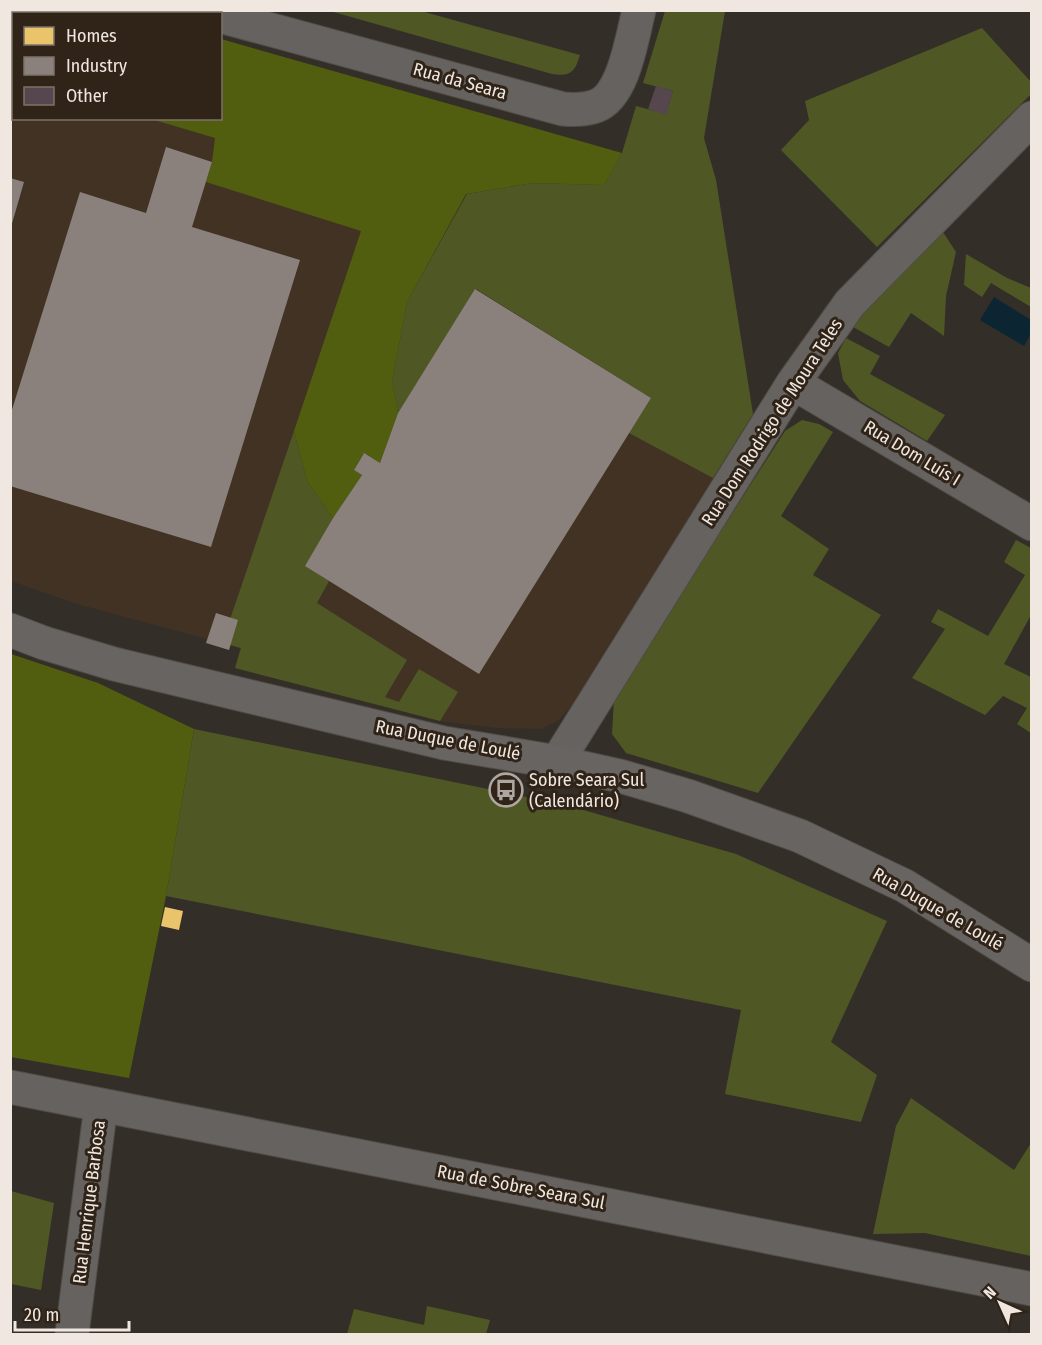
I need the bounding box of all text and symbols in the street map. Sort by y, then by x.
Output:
legend [12,12,222,120]
text: Homes [66,25,117,47]
text: Industry [66,55,127,77]
street label: Rua da Seara [411,58,509,104]
text: Other [66,85,109,107]
street label: Rua Dom Rodrigo de Moura Teles [697,314,847,530]
street label: Rua Dom Luís I [860,416,964,490]
street label: Rua Duque de Loulé [374,715,522,765]
place label: Sobre Seara Sul (Calendário) [529,769,644,812]
bus stop icon: Sobre Seara Sul (Calendário) [488,772,524,808]
street label: Rua Duque de Loulé [869,863,1007,955]
street label: Rua Henrique Barbosa [68,1119,110,1285]
street label: Rua de Sobre Seara Sul [435,1160,607,1214]
north arrow [970,1273,1030,1333]
text: N [980,1283,1000,1303]
scale bar [15,1294,129,1332]
text: 20 m [24,1304,59,1326]

